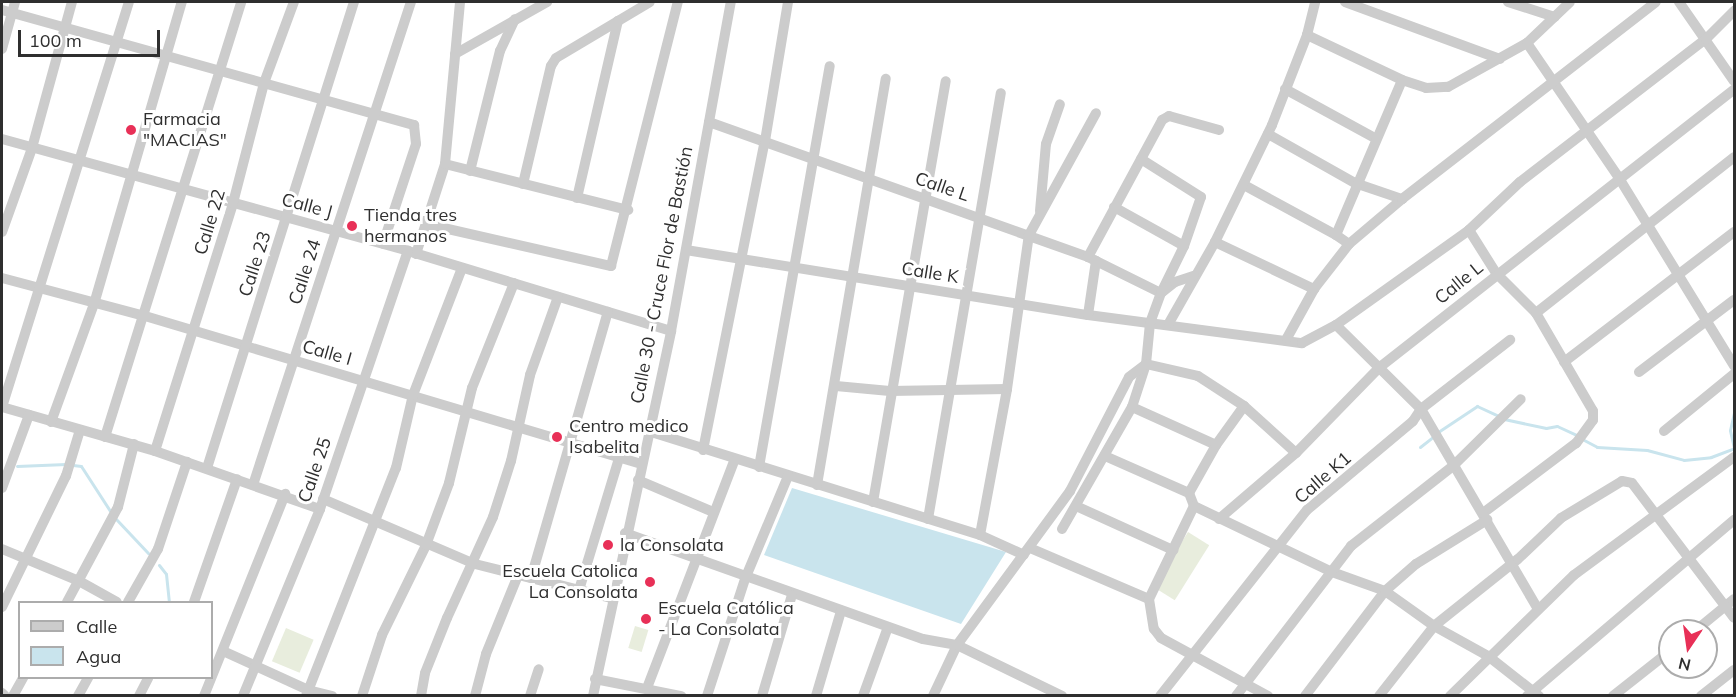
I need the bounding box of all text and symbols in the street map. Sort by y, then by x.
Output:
scale bar [21,18,164,56]
text: 100 m [29,29,82,52]
place label: Farmacia "MACIAS" [143,109,227,152]
marker: Farmacia "MACIAS" [124,123,138,137]
street label: Calle 30 - Cruce Flor de Bastión [626,145,698,405]
street label: Calle L [912,168,972,206]
street label: Calle 22 [190,187,230,257]
street label: Calle J [279,189,335,223]
place label: Tienda tres hermanos [364,205,457,248]
marker: Tienda tres hermanos [345,219,359,233]
street label: Calle 23 [234,229,276,299]
street label: Calle 24 [284,237,326,307]
street label: Calle L [1431,257,1487,309]
street label: Calle K [900,258,960,288]
street label: Calle I [300,336,354,370]
place label: Centro medico Isabelita [569,416,688,458]
marker: Centro medico Isabelita [550,430,564,444]
street label: Calle 25 [294,435,336,505]
street label: Calle K1 [1290,448,1356,508]
place label: la Consolata [620,534,724,556]
marker: la Consolata [601,538,615,552]
place label: Escuela Catolica La Consolata [502,561,638,604]
marker: Escuela Catolica La Consolata [643,575,657,589]
place label: Escuela Católica - La Consolata [658,598,794,640]
legend [18,601,213,679]
marker: Escuela Católica - La Consolata [639,612,653,626]
text: Calle [76,615,117,638]
north arrow [1658,619,1718,679]
text: Agua [76,645,121,668]
text: N [1676,653,1693,676]

